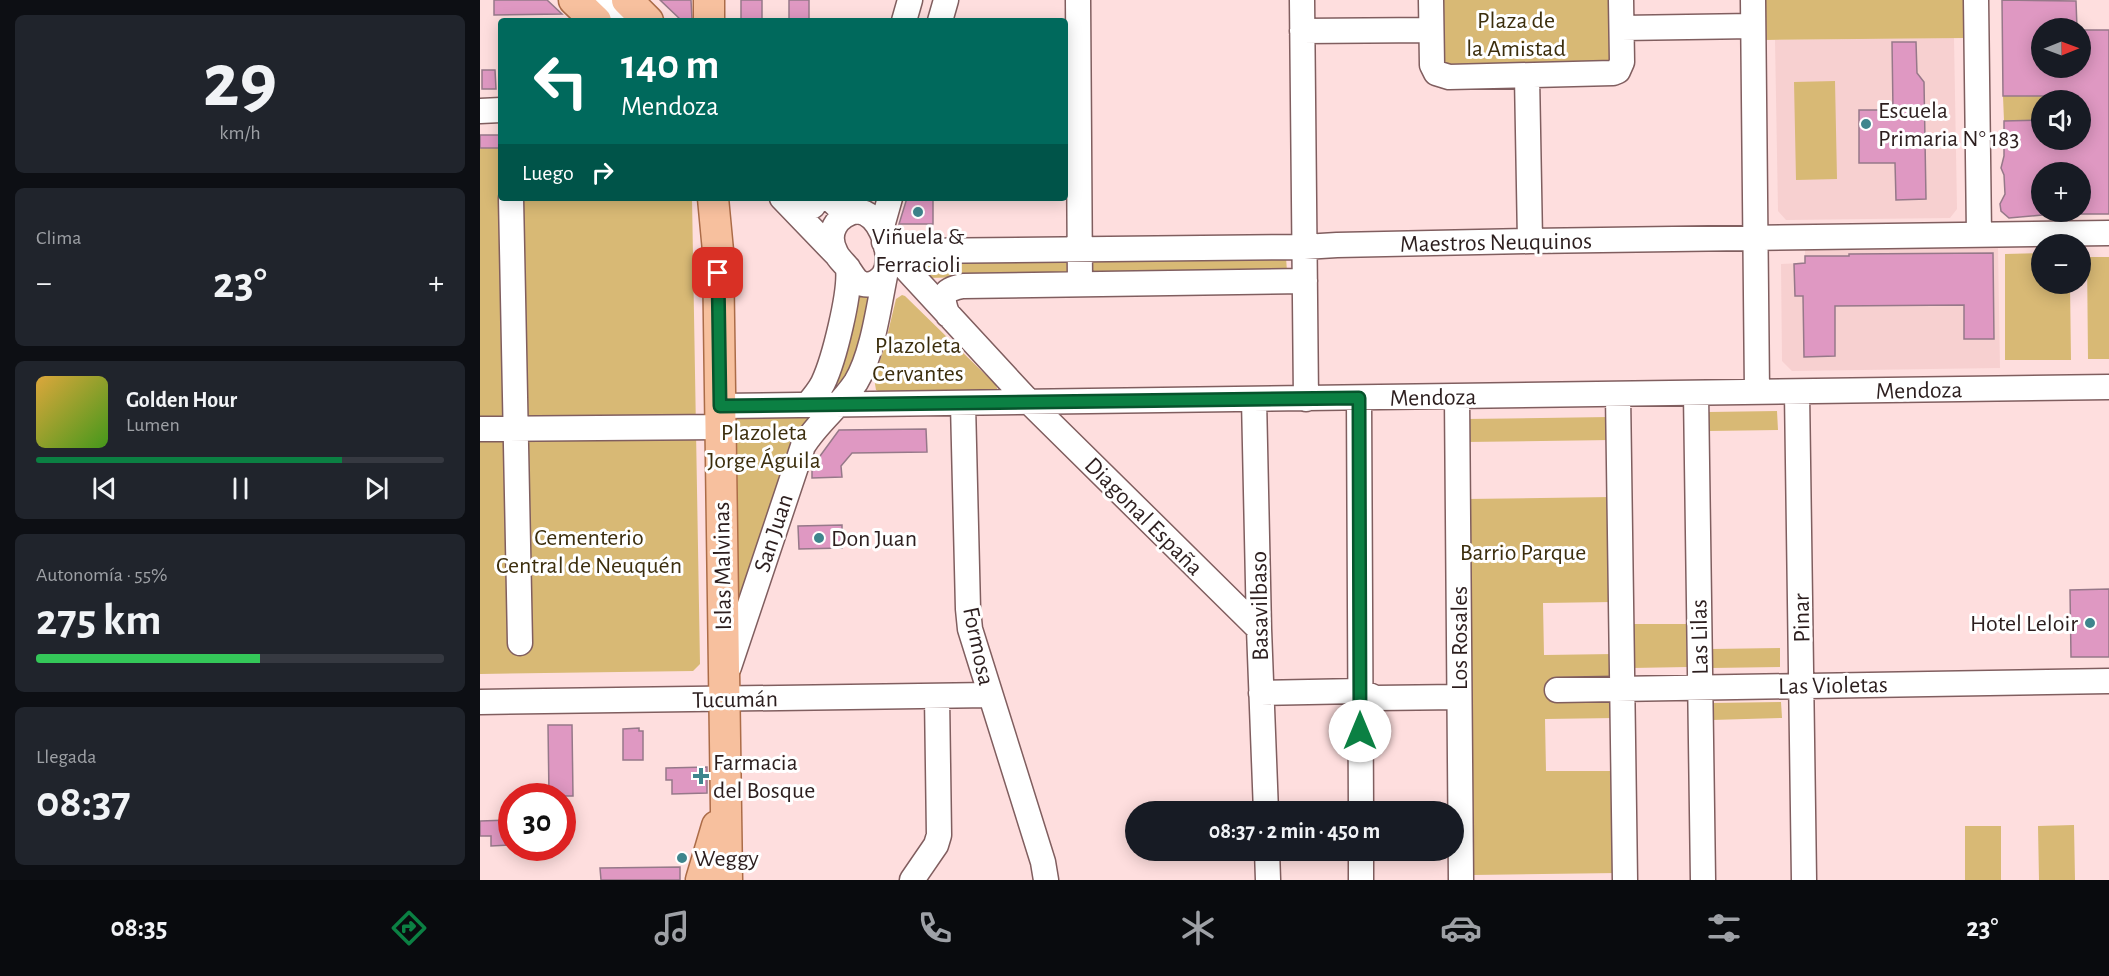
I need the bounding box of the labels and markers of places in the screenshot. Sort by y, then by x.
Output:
place label: Escuela Primaria N° 183 [1878,99,2019,151]
marker: Escuela Primaria N° 183 [1859,117,1873,131]
marker: Viñuela & Ferracioli [911,205,925,219]
place label: Viñuela & Ferracioli [872,225,965,277]
pin [692,247,743,298]
place label: Don Juan [831,527,917,551]
marker: Don Juan [812,531,826,545]
place label: Hotel Leloir [1970,612,2078,636]
marker: Hotel Leloir [2083,616,2097,630]
place label: Farmacia del Bosque [713,751,815,803]
marker: Farmacia del Bosque [694,769,708,783]
place label: Weggy [694,847,759,871]
marker: Weggy [675,851,689,865]

